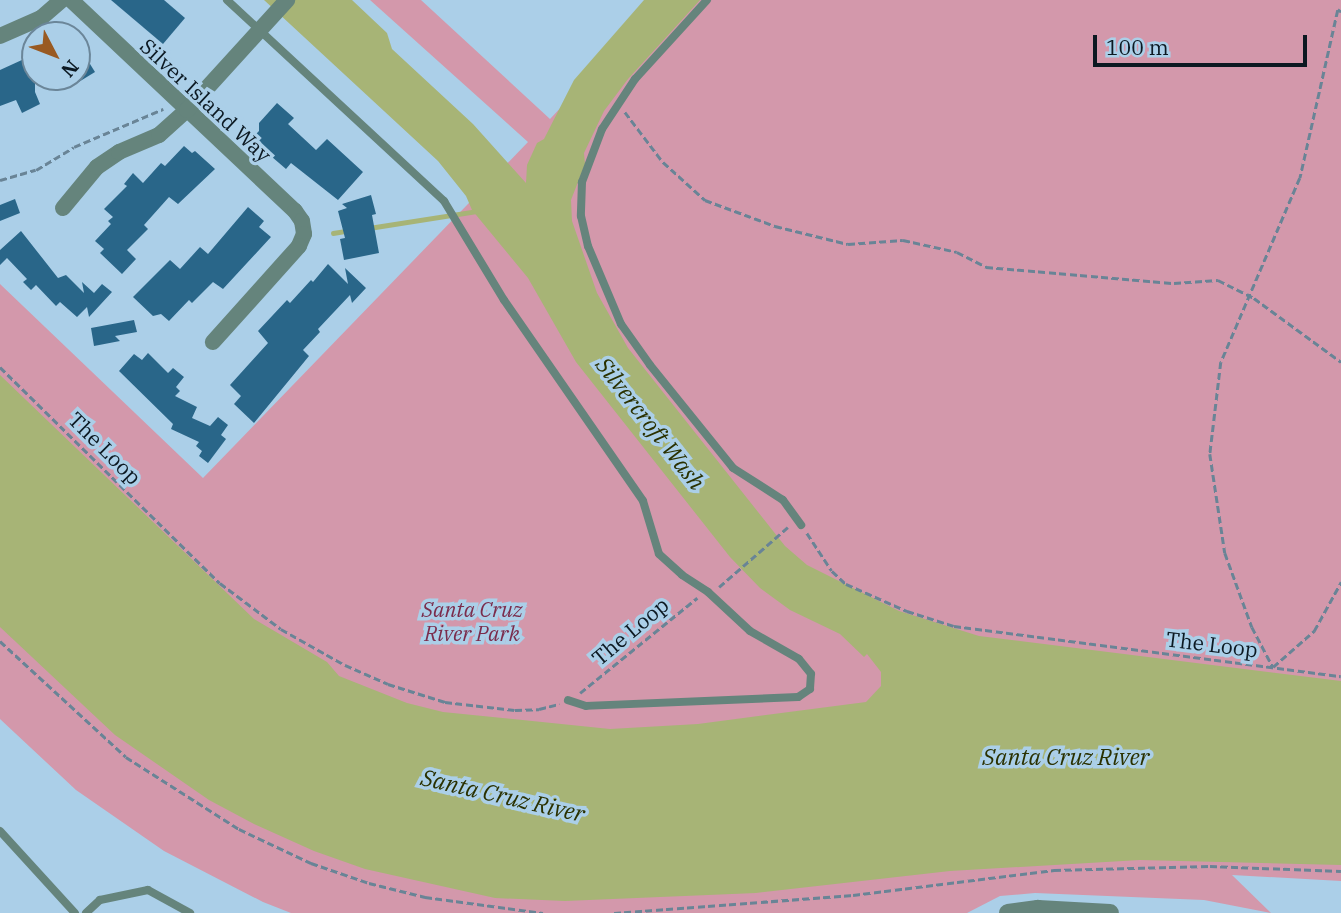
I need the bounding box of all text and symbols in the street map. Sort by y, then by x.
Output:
north arrow [21,21,91,91]
scale bar [1096,21,1310,65]
street label: Silver Island Way [135,33,277,167]
text: 100 m [1106,33,1169,61]
text: N [56,55,84,82]
water label: Silvercroft Wash [591,351,711,495]
street label: The Loop [64,407,146,489]
street label: The Loop [587,592,673,670]
park label: Santa Cruz River Park [421,596,523,646]
street label: The Loop [1165,626,1259,662]
water label: Santa Cruz River [982,742,1150,770]
water label: Santa Cruz River [418,763,588,827]

